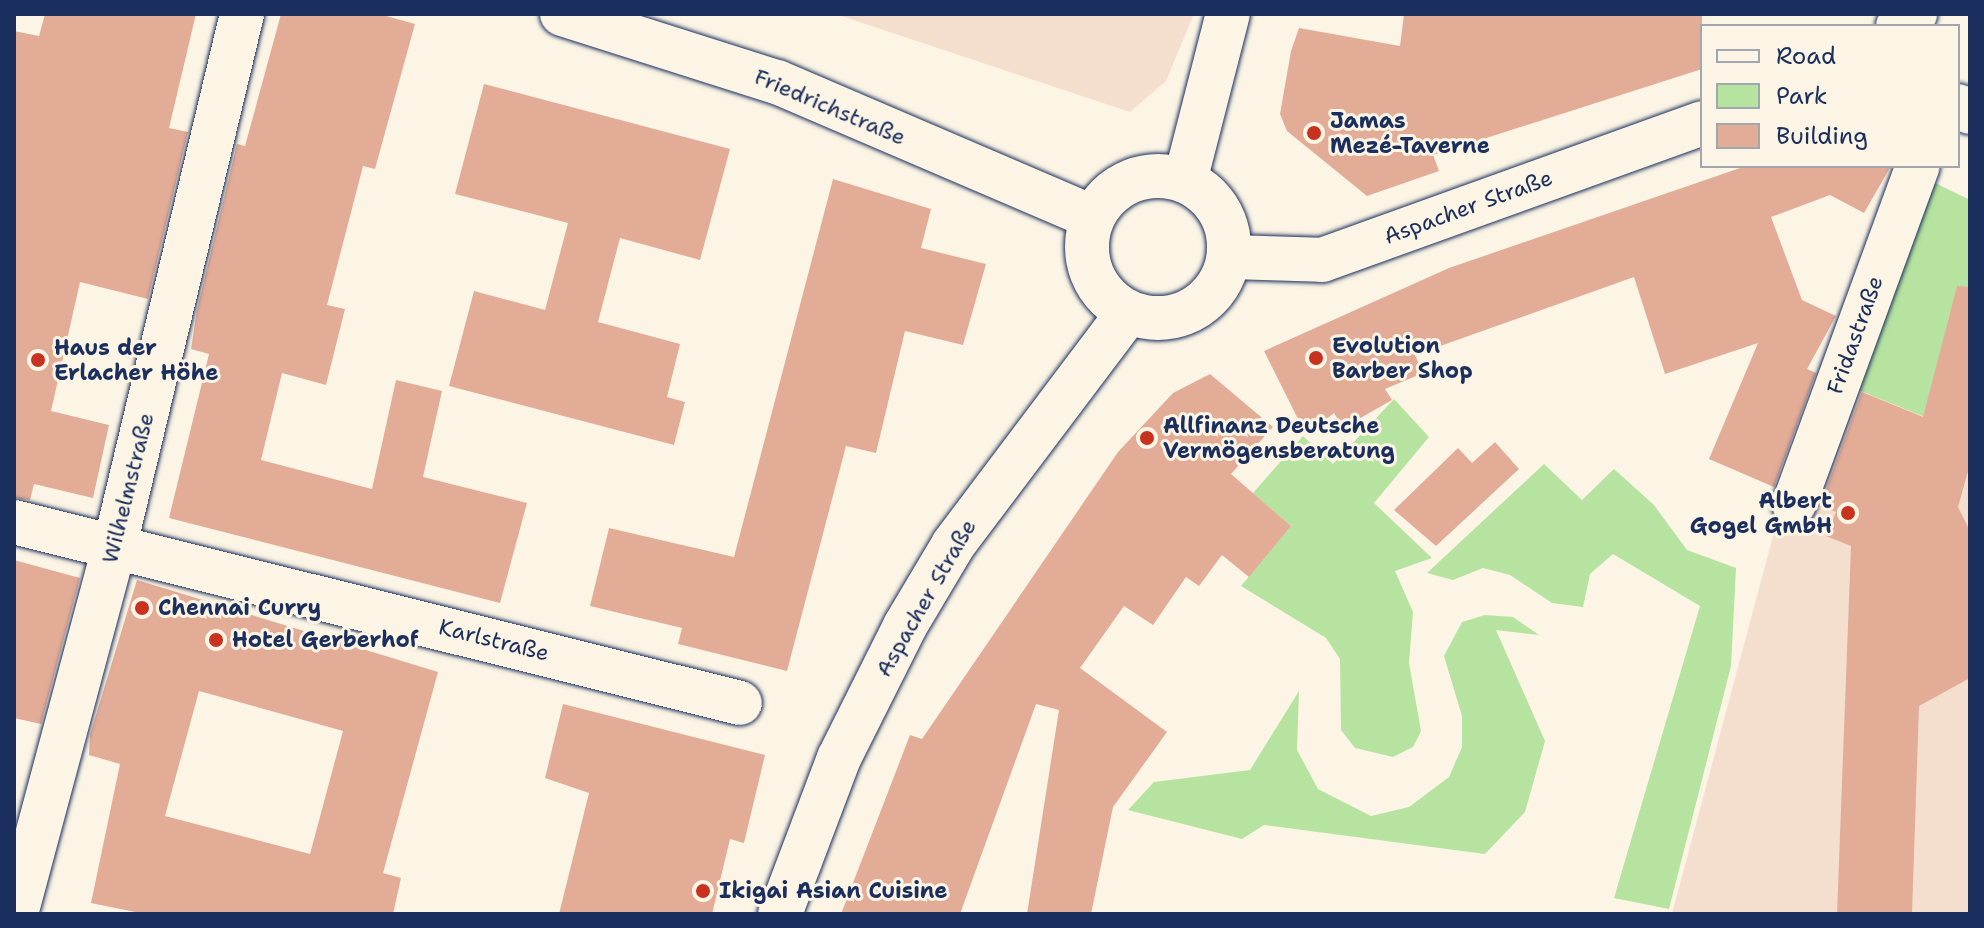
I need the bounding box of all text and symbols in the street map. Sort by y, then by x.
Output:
legend [1700,24,1960,168]
text: Road [1776,40,1836,72]
street label: Friedrichstraße [750,63,910,151]
text: Park [1776,80,1828,112]
place label: Jamas Mezé-Taverne [1330,107,1490,158]
text: Building [1776,120,1868,152]
marker: Jamas Mezé-Taverne [1305,124,1323,142]
street label: Aspacher Straße [1380,164,1556,250]
street label: Fridastraße [1821,272,1889,398]
place label: Evolution Barber Shop [1332,332,1473,384]
place label: Haus der Erlacher Höhe [54,334,218,386]
marker: Evolution Barber Shop [1307,349,1325,367]
marker: Haus der Erlacher Höhe [29,351,47,369]
street label: Wilhelmstraße [97,410,159,566]
place label: Allfinanz Deutsche Vermögensberatung [1163,412,1395,464]
marker: Allfinanz Deutsche Vermögensberatung [1138,429,1156,447]
place label: Albert Gogel GmbH [1690,487,1832,538]
marker: Albert Gogel GmbH [1839,504,1857,522]
street label: Aspacher Straße [870,515,982,681]
place label: Chennai Curry [158,595,321,621]
marker: Chennai Curry [133,599,151,617]
street label: Karlstraße [436,614,552,666]
place label: Hotel Gerberhof [232,627,419,653]
marker: Hotel Gerberhof [207,631,225,649]
place label: Ikigai Asian Cuisine [719,878,947,904]
marker: Ikigai Asian Cuisine [694,882,712,900]

